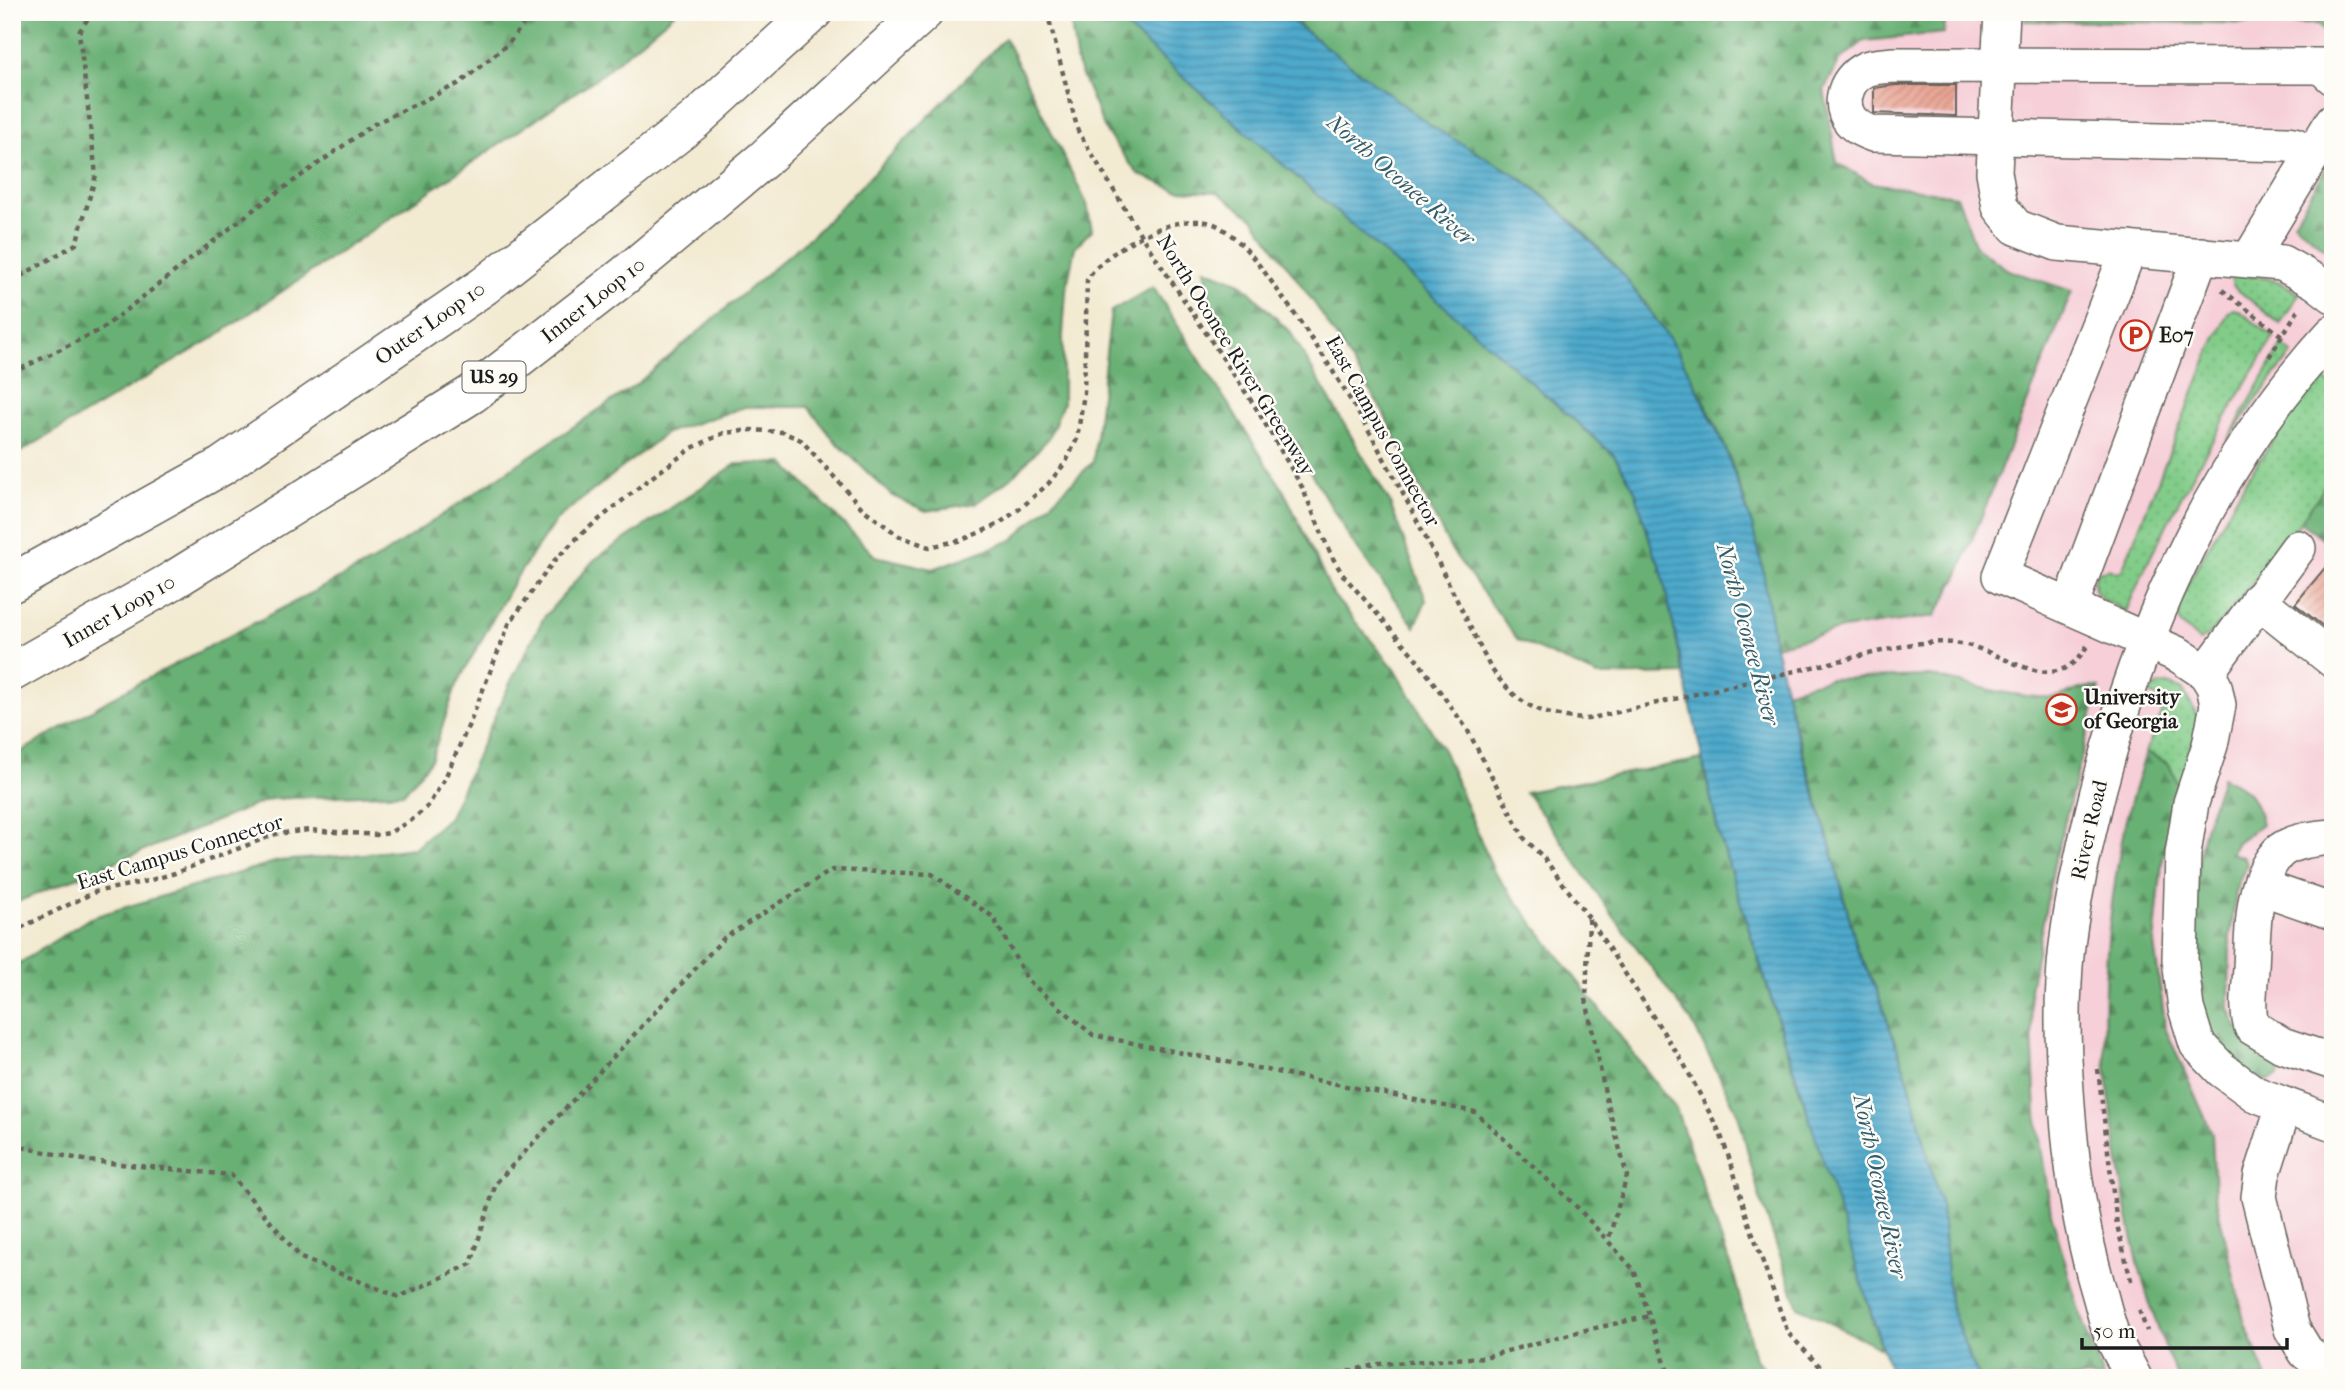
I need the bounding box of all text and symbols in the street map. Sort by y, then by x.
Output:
water label: North Oconee River [1321,108,1482,253]
street label: North Oconee River Greenway [1152,230,1321,481]
street label: Inner Loop 10 [536,252,650,348]
street label: Outer Loop 10 [370,276,490,370]
parking icon: E07 [2119,318,2153,352]
place label: E07 [2159,323,2194,347]
street label: East Campus Connector [1321,331,1446,531]
road number: US 29 [462,362,526,392]
water label: North Oconee River [1710,539,1786,730]
street label: Inner Loop 10 [59,569,179,653]
place label: University of Georgia [2083,685,2182,733]
school or university icon: University of Georgia [2044,692,2078,726]
street label: River Road [2066,777,2112,882]
street label: East Campus Connector [74,809,286,895]
water label: North Oconee River [1847,1091,1913,1282]
scale bar [2082,1306,2287,1350]
text: 50 m [2093,1319,2136,1343]

